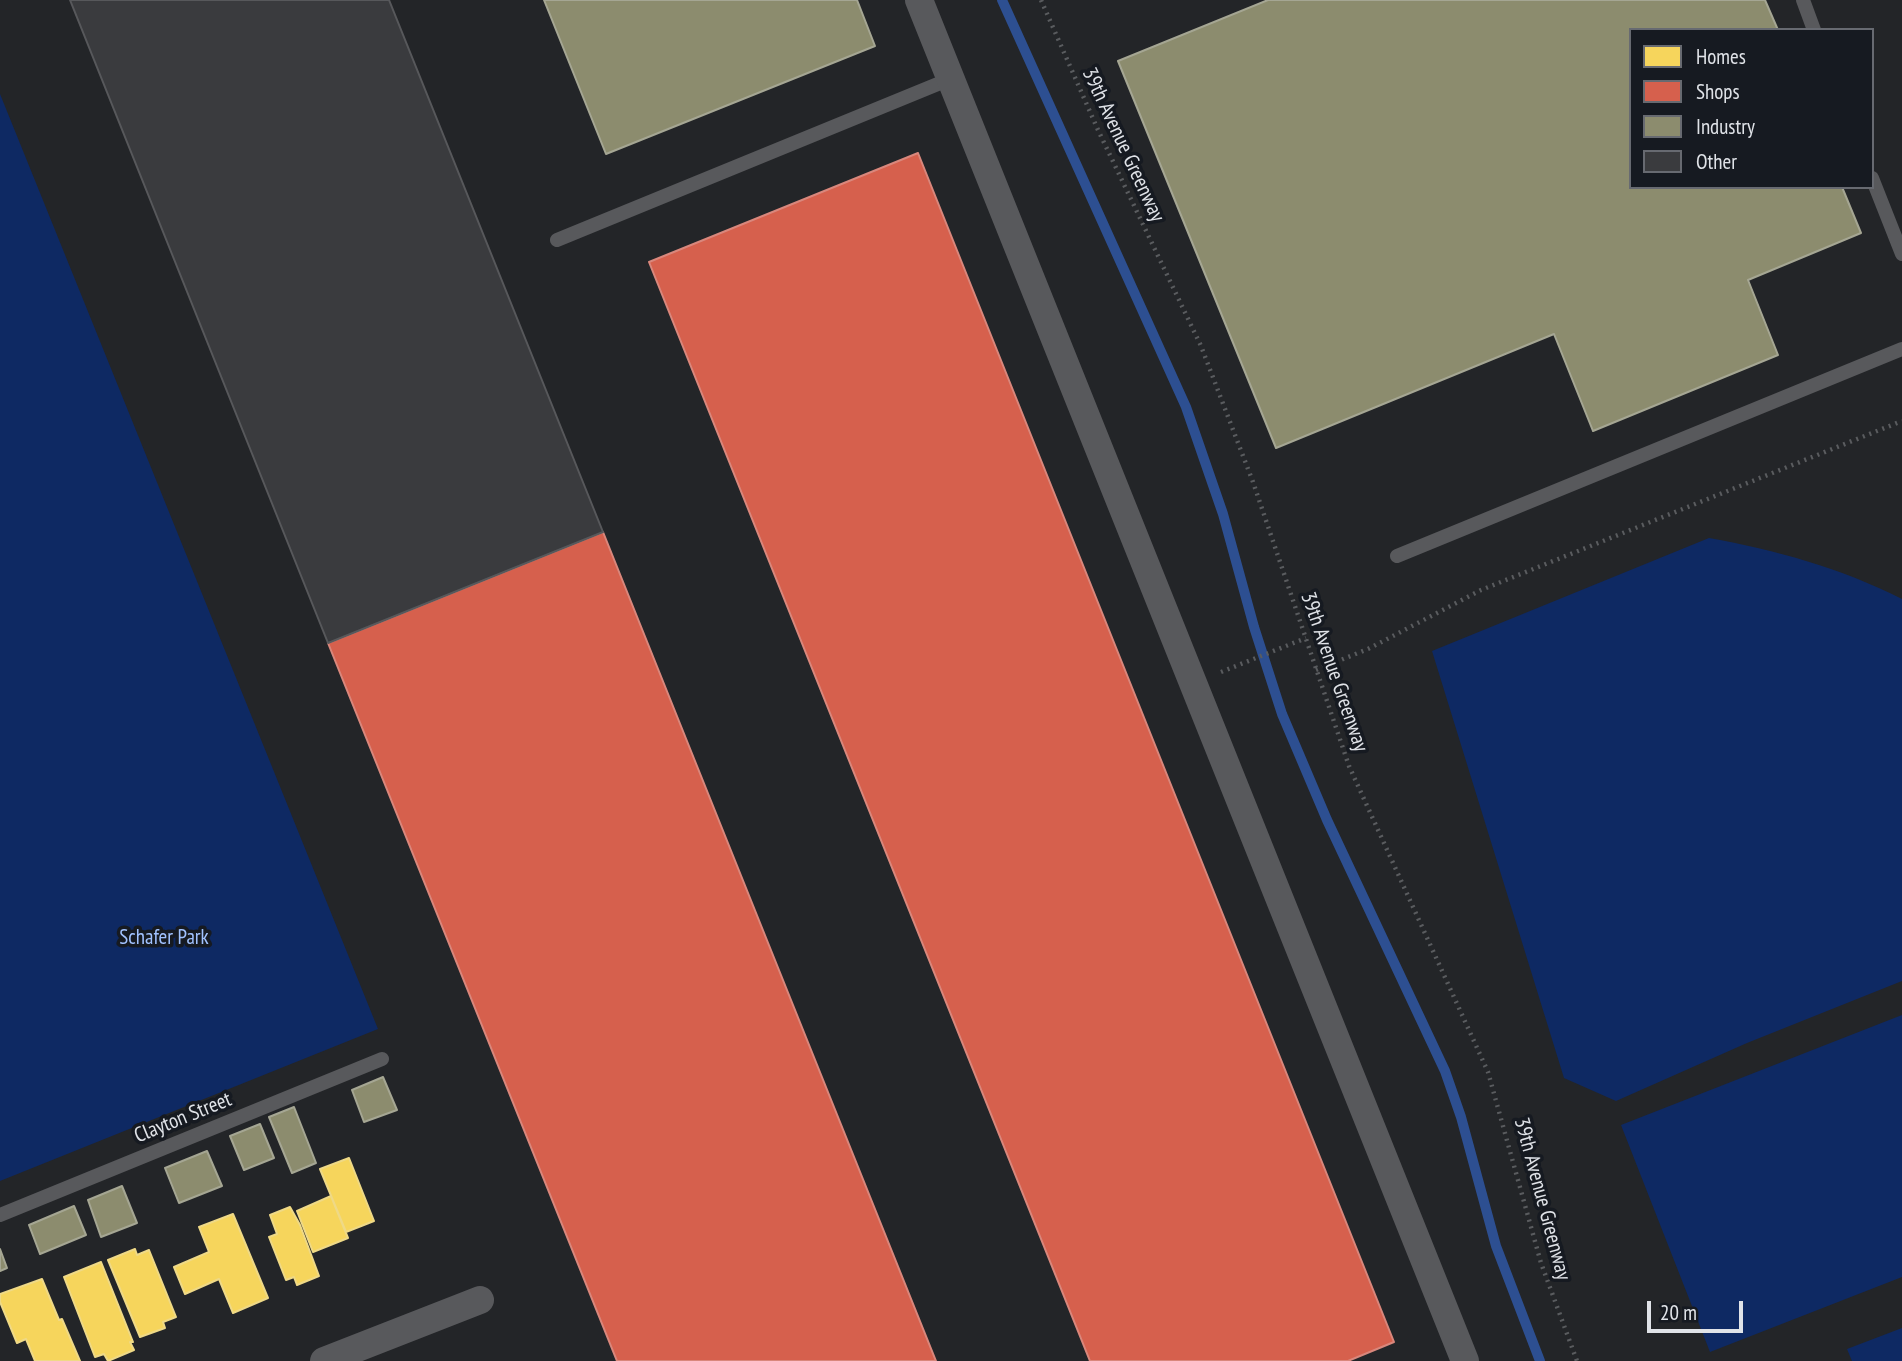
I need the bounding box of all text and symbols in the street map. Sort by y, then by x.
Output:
legend [1629,28,1874,189]
text: Homes [1696,43,1746,70]
street label: 39th Avenue Greenway [1076,64,1170,226]
text: Shops [1696,78,1740,105]
text: Industry [1696,113,1755,140]
text: Other [1696,148,1737,175]
street label: 39th Avenue Greenway [1295,589,1373,755]
park label: Schafer Park [119,925,209,951]
street label: Clayton Street [131,1087,235,1149]
street label: 39th Avenue Greenway [1508,1115,1576,1283]
scale bar [1650,1288,1746,1332]
text: 20 m [1660,1299,1697,1326]

